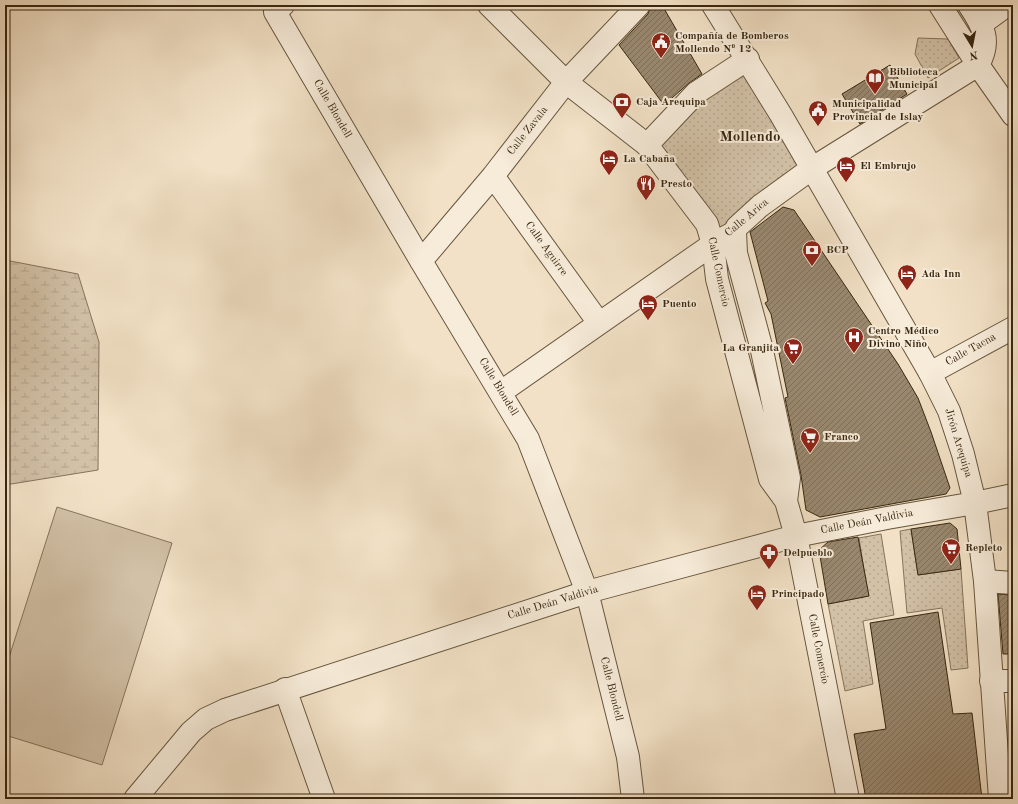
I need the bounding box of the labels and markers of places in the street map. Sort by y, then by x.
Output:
public building icon: Compañía de Bomberos Mollendo Nº 12 [650,31,672,59]
place label: Compañía de Bomberos Mollendo Nº 12 [675,31,789,55]
library icon: Biblioteca Municipal [864,67,886,95]
place label: Biblioteca Municipal [889,67,938,91]
bank icon: Caja Arequipa [611,91,633,119]
place label: Caja Arequipa [636,97,706,108]
public building icon: Municipalidad Provincial de Islay [807,99,829,127]
place label: Municipalidad Provincial de Islay [832,99,923,123]
hotel icon: La Cabaña [598,148,620,176]
place label: La Cabaña [623,154,675,165]
hotel icon: El Embrujo [835,155,857,183]
place label: El Embrujo [860,161,917,172]
restaurant icon: Presto [635,173,657,201]
place label: Presto [660,179,692,190]
bank icon: BCP [801,239,823,267]
place label: BCP [826,245,849,256]
hotel icon: Ada Inn [896,263,918,291]
place label: Ada Inn [921,269,961,280]
hotel icon: Puento [637,293,659,321]
place label: Puento [662,299,697,310]
hospital icon: Centro Médico Divino Niño [843,326,865,354]
place label: Centro Médico Divino Niño [868,326,939,350]
supermarket icon: La Granjita [782,337,804,365]
place label: La Granjita [722,343,779,354]
supermarket icon: Franco [799,426,821,454]
place label: Franco [824,432,859,443]
supermarket icon: Repleto [940,537,962,565]
pharmacy icon: Delpueblo [758,542,780,570]
place label: Repleto [965,543,1003,554]
place label: Delpueblo [783,548,833,559]
hotel icon: Principado [746,583,768,611]
place label: Principado [771,589,825,600]

